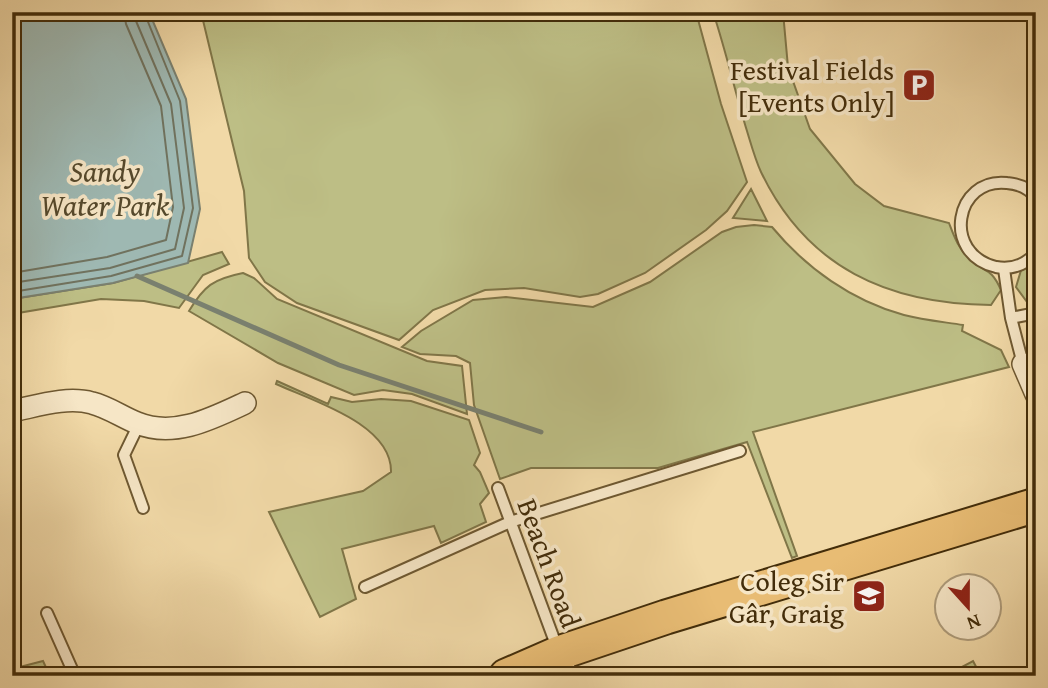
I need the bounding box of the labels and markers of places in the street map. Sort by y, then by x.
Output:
place label: Festival Fields [Events Only] [730,49,894,122]
parking icon: Festival Fields [Events Only] [900,66,938,104]
place label: Coleg Sir Gâr, Graig [729,560,844,633]
school or university icon: Coleg Sir Gâr, Graig [850,577,888,615]

